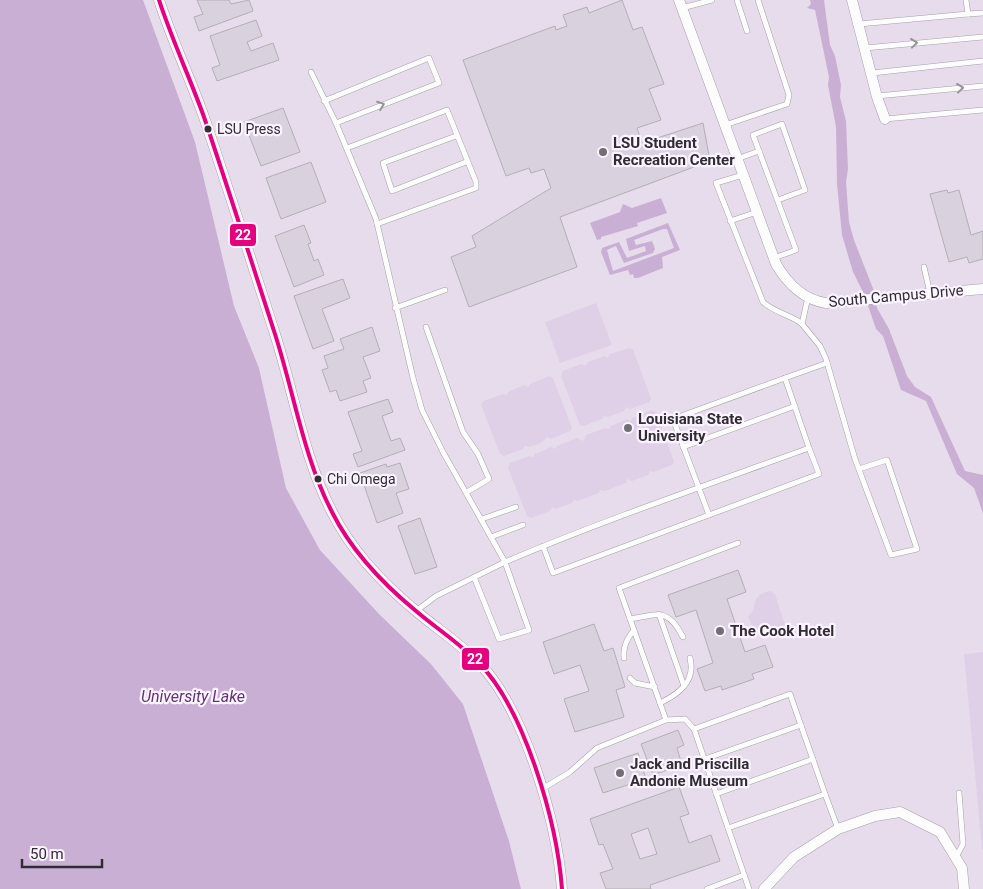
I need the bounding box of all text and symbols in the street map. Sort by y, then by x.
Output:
one-way arrow [910,38,918,49]
one-way arrow [956,83,964,94]
one-way arrow [376,101,385,112]
place label: LSU Press [217,121,281,137]
marker: LSU Press [203,124,213,134]
place label: LSU Student Recreation Center [613,134,735,169]
marker: LSU Student Recreation Center [597,146,609,158]
line badge: 22 [229,223,257,247]
text: 22 [235,227,251,243]
street label: South Campus Drive [828,281,964,311]
place label: Louisiana State University [638,410,742,445]
marker: Louisiana State University [622,422,634,434]
place label: Chi Omega [327,471,396,487]
marker: Chi Omega [313,474,323,484]
place label: The Cook Hotel [730,622,834,640]
marker: The Cook Hotel [714,625,726,637]
line badge: 22 [461,647,490,671]
text: 22 [467,651,483,667]
water label: University Lake [141,687,245,706]
place label: Jack and Priscilla Andonie Museum [630,755,749,790]
marker: Jack and Priscilla Andonie Museum [614,767,626,779]
scale bar [22,836,102,868]
text: 50 m [30,845,64,863]

